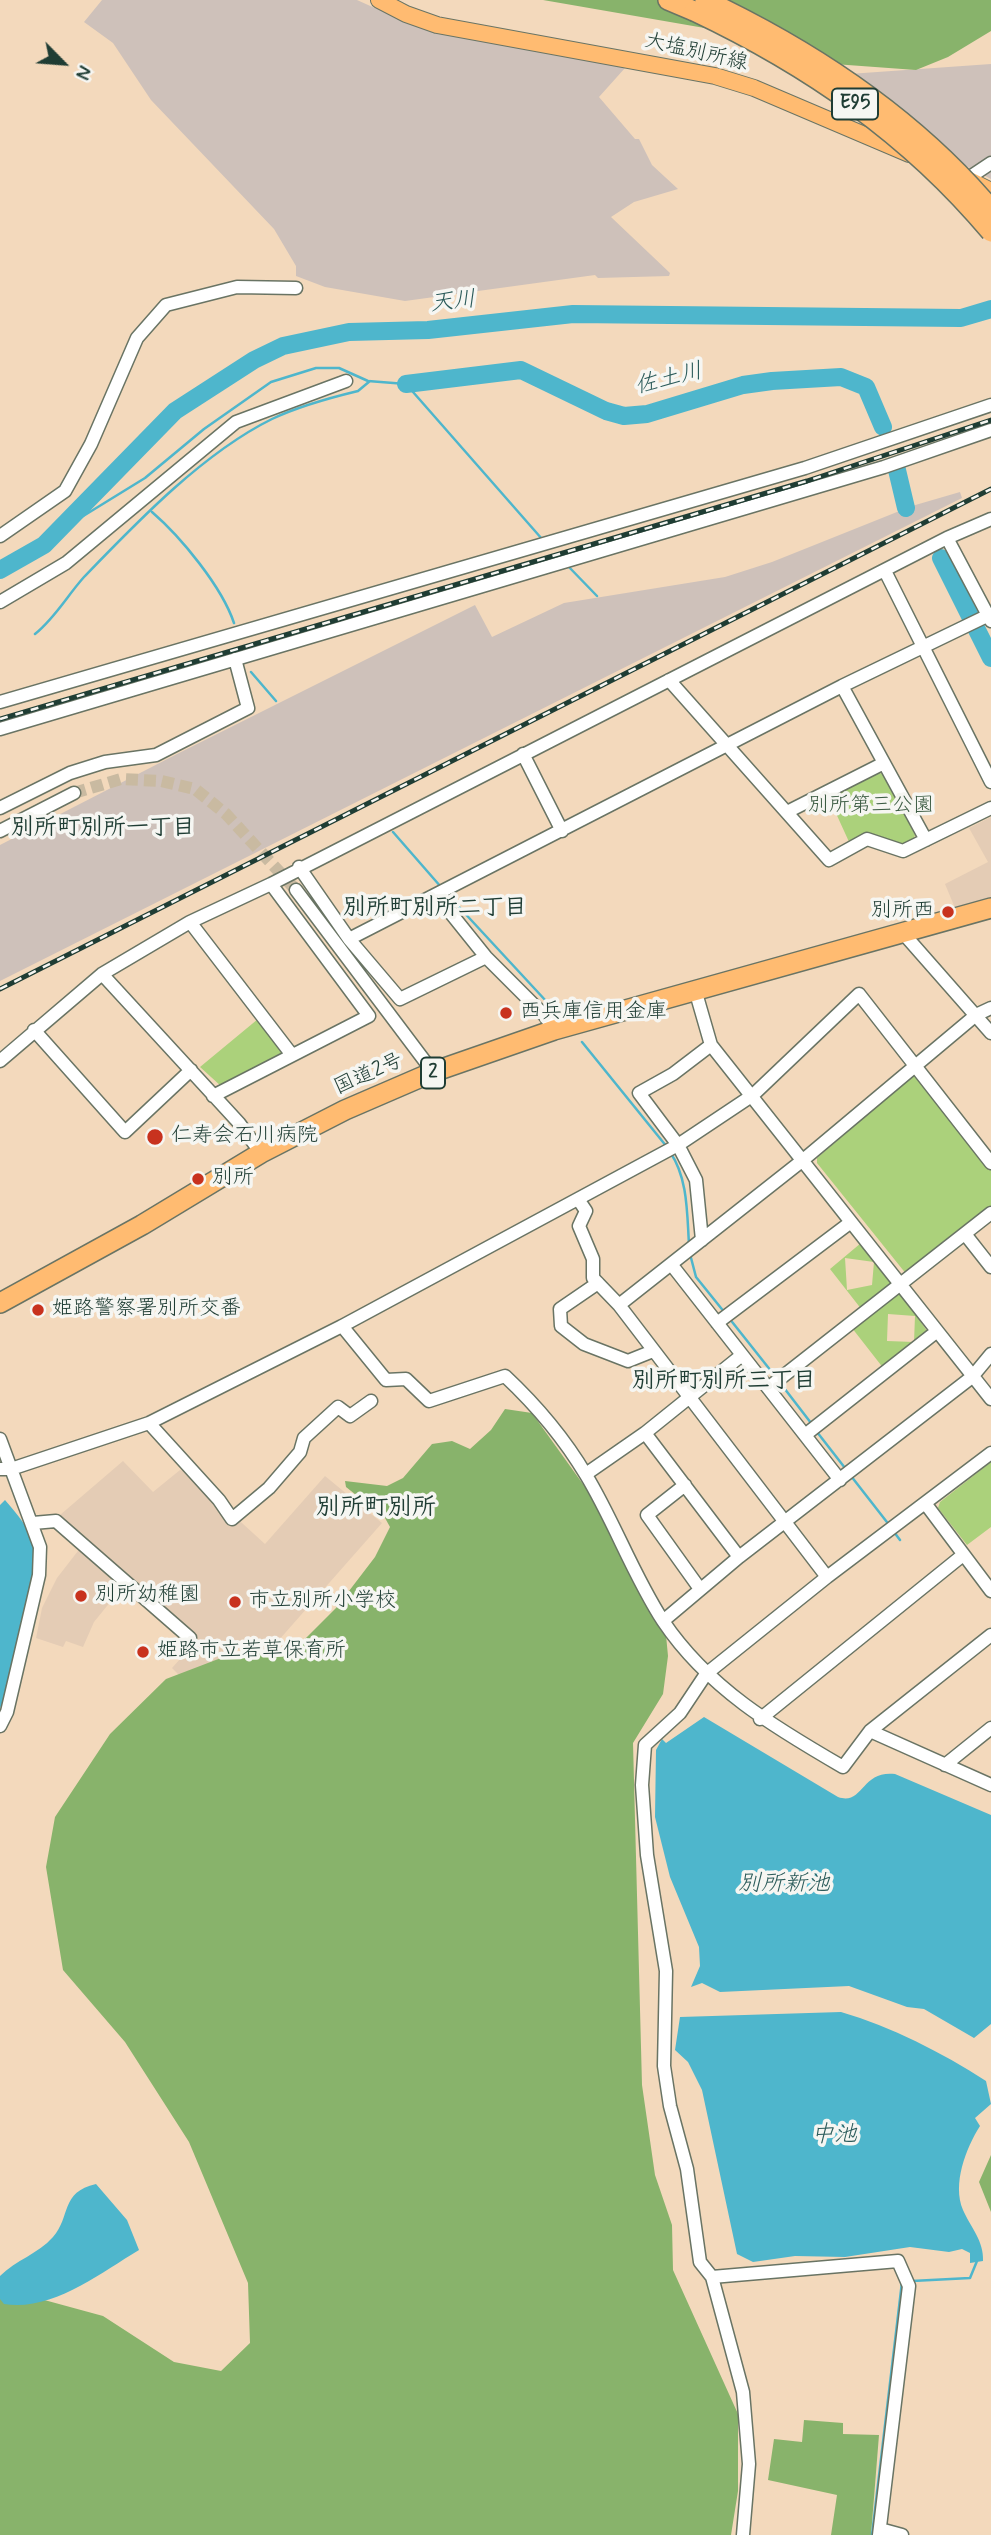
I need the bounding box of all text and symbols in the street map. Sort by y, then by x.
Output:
north arrow [28,28,98,98]
street label: 大塩別所線 [642,29,750,77]
text: N [68,61,96,83]
road number: E95 [832,88,878,120]
water label: 天川 [429,287,477,319]
water label: 佐土川 [632,358,706,402]
park label: 別所第三公園 [808,794,934,820]
district label: 別所町別所一丁目 [11,815,195,843]
district label: 別所町別所二丁目 [343,895,527,923]
place label: 別所西 [871,899,934,925]
marker: 別所西 [940,904,956,920]
place label: 西兵庫信用金庫 [520,1000,667,1026]
marker: 西兵庫信用金庫 [498,1005,514,1021]
street label: 国道2号 [330,1049,408,1101]
road number: 2 [421,1058,445,1088]
place label: 仁寿会石川病院 [171,1124,318,1150]
marker: 仁寿会石川病院 [145,1127,165,1147]
place label: 別所 [212,1166,254,1192]
marker: 別所 [190,1171,206,1187]
place label: 姫路警察署別所交番 [52,1297,241,1323]
marker: 姫路警察署別所交番 [30,1302,46,1318]
district label: 別所町別所三丁目 [632,1368,816,1396]
district label: 別所町別所 [316,1495,436,1523]
place label: 別所幼稚園 [95,1583,200,1609]
marker: 別所幼稚園 [73,1588,89,1604]
place label: 市立別所小学校 [249,1589,396,1615]
marker: 市立別所小学校 [227,1594,243,1610]
place label: 姫路市立若草保育所 [157,1639,346,1665]
marker: 姫路市立若草保育所 [135,1644,151,1660]
water label: 別所新池 [738,1871,830,1899]
water label: 中池 [811,2122,857,2150]

